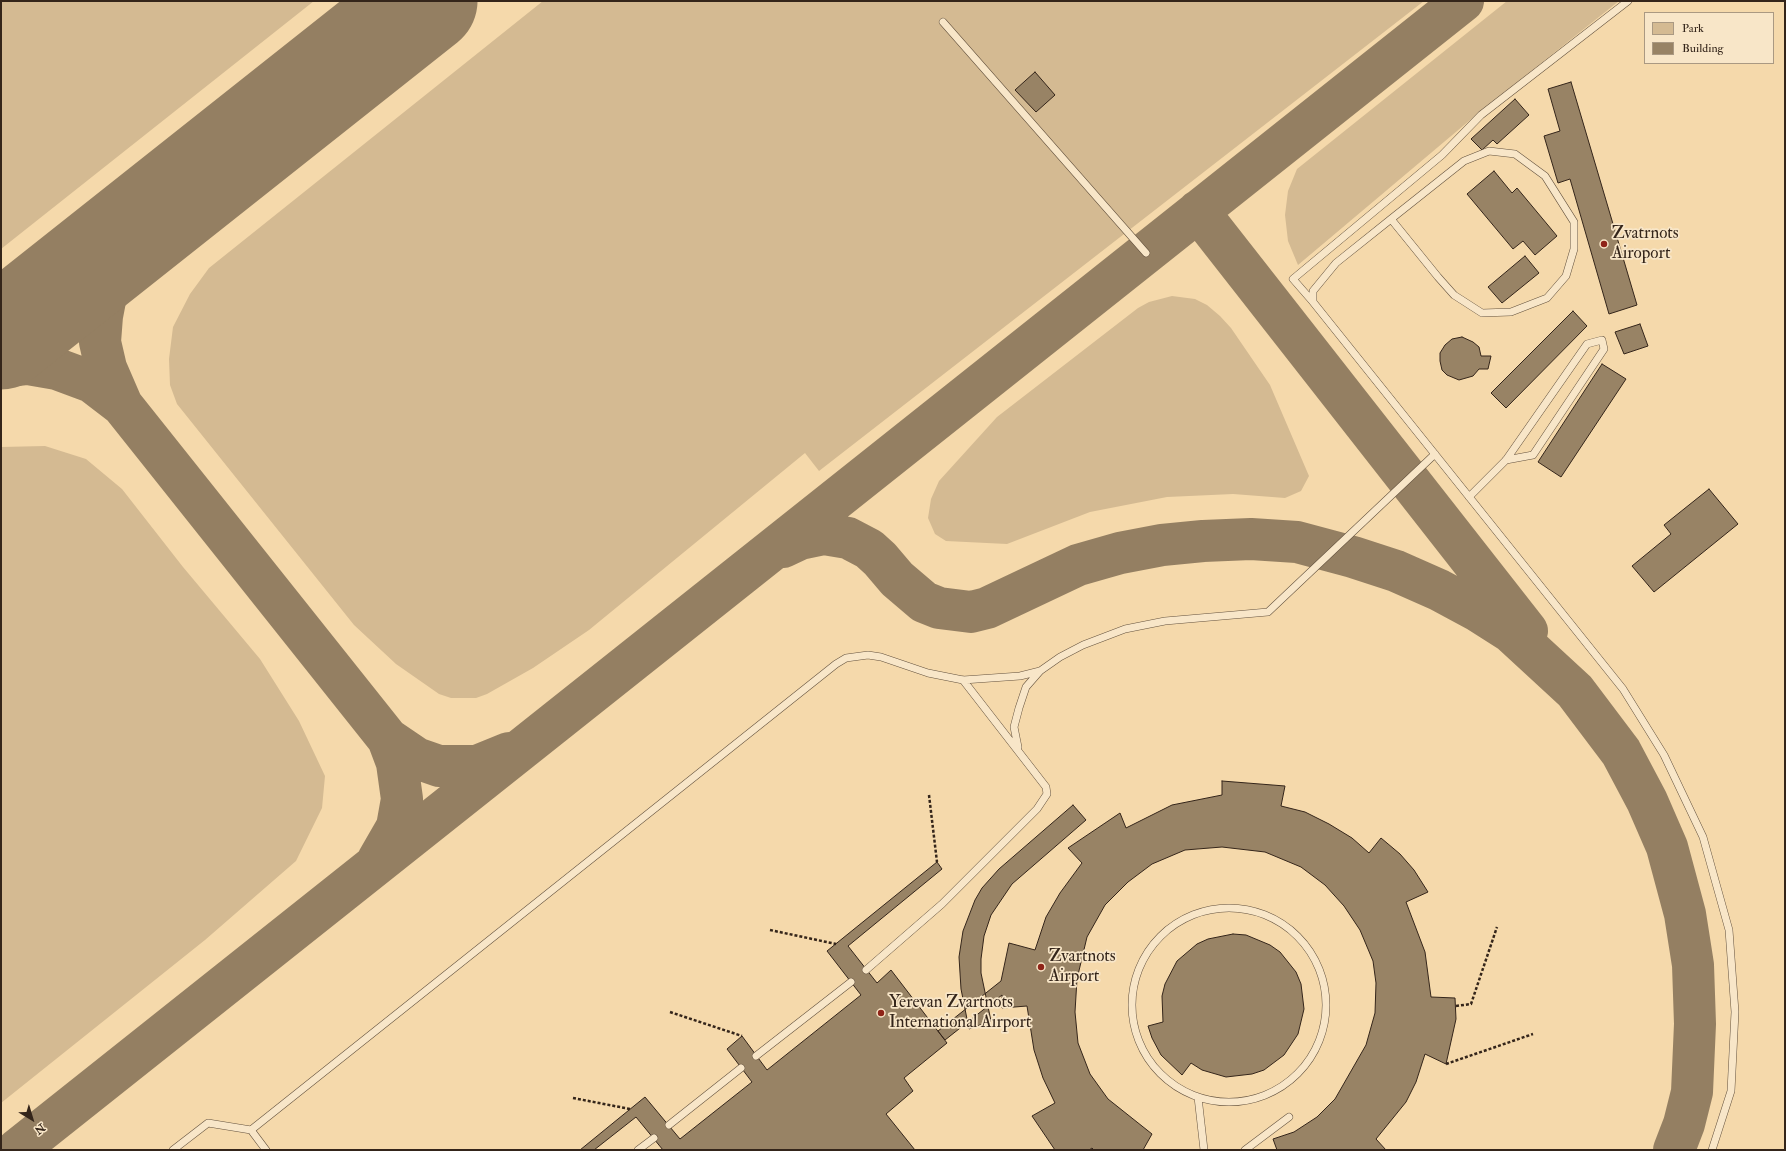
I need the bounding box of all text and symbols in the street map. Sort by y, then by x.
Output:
legend [1644,12,1774,64]
text: Park [1682,21,1704,36]
text: Building [1682,41,1723,56]
place label: Zvatrnots Airoport [1612,224,1679,264]
marker: Zvatrnots Airoport [1599,239,1609,249]
place label: Zvartnots Airport [1049,947,1116,987]
marker: Zvartnots Airport [1036,962,1046,972]
place label: Yerevan Zvartnots International Airport [889,993,1031,1033]
marker: Yerevan Zvartnots International Airport [876,1008,886,1018]
north arrow [12,1099,52,1139]
text: N [32,1121,48,1137]

